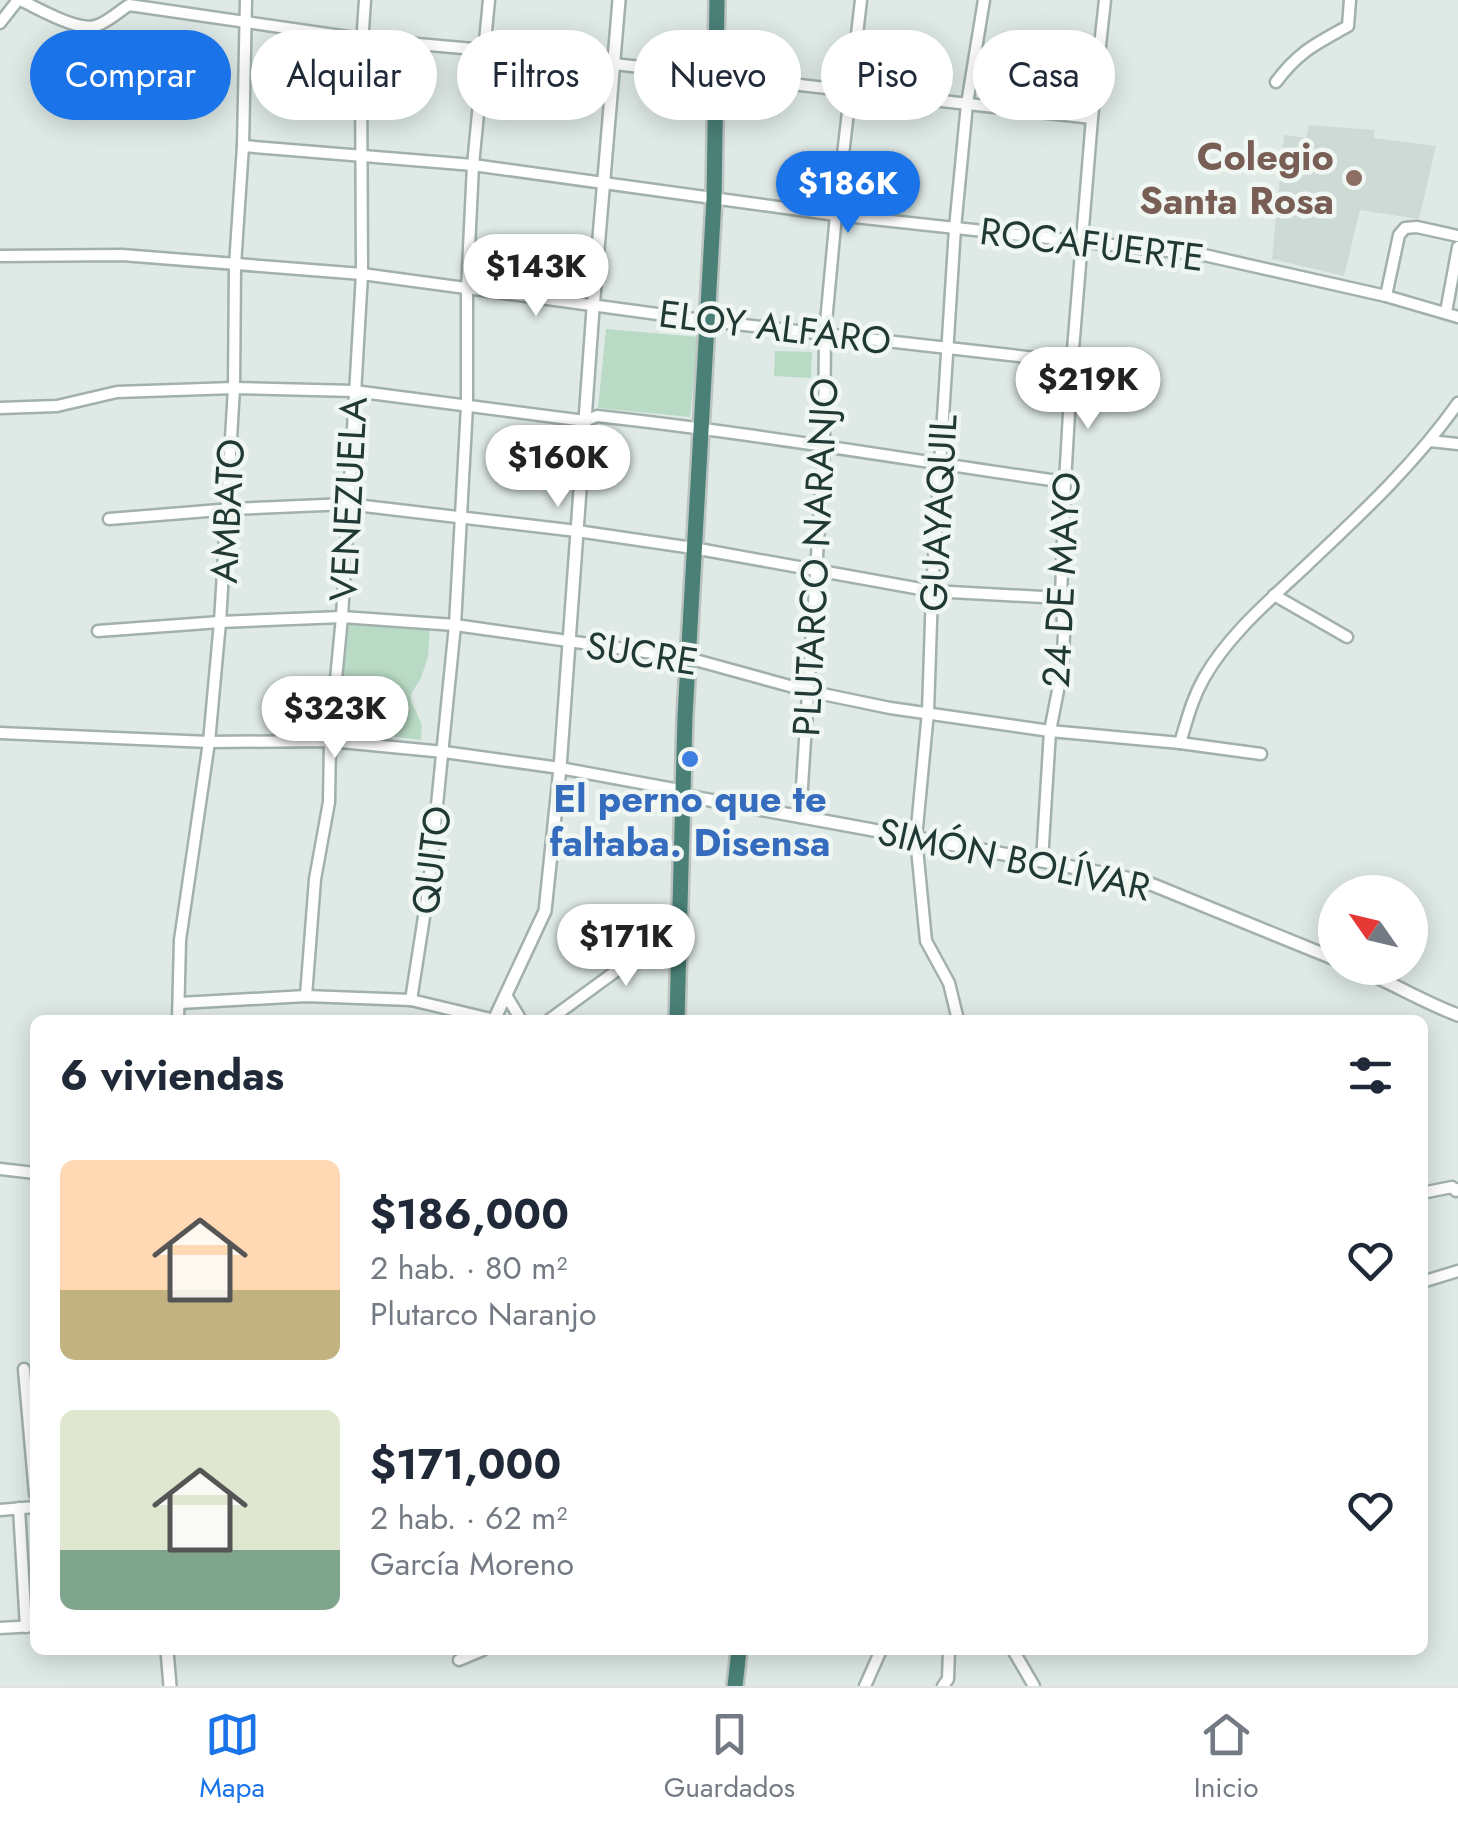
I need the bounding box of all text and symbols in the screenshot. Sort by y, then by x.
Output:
chip: Comprar [30,30,231,120]
chip: Alquilar [251,30,437,120]
chip: Filtros [457,30,614,120]
chip: Nuevo [634,30,801,120]
chip: Piso [821,30,953,120]
chip: Casa [973,30,1115,120]
place label: Colegio Santa Rosa [1139,129,1334,228]
pin: $186K [778,151,918,236]
text: $186K [798,160,898,206]
marker: Colegio Santa Rosa [1343,167,1365,189]
street label: ROCAFUERTE [977,203,1207,285]
pin: $143K [466,234,606,319]
text: $143K [486,243,586,289]
street label: ELOY ALFARO [656,285,894,369]
pin: $219K [1018,347,1158,432]
text: $219K [1038,356,1138,402]
street label: PLUTARCO NARANJO [778,376,852,738]
street label: VENEZUELA [315,395,381,603]
street label: GUAYAQUIL [905,413,971,613]
pin: $160K [488,425,628,510]
text: $160K [507,434,609,480]
street label: AMBATO [196,437,258,585]
street label: 24 DE MAYO [1028,471,1094,689]
street label: SUCRE [582,617,702,689]
pin: $323K [265,676,405,761]
text: $323K [283,685,387,731]
marker: El perno que te faltaba. Disensa [679,748,701,770]
place label: El perno que te faltaba. Disensa [549,771,831,870]
street label: QUITO [397,803,465,917]
street label: SIMÓN BOLÍVAR [873,803,1155,915]
north arrow [1318,875,1428,985]
map controls [1318,875,1428,985]
pin: $171K [556,904,696,989]
text: $171K [579,913,673,959]
text: 6 viviendas [60,1045,284,1106]
icon: filters [1343,1048,1398,1103]
text: $186,000 [370,1184,569,1245]
icon: home [140,1200,260,1320]
icon: heart [1343,1233,1398,1288]
text: 2 hab. · 80 m² [370,1245,567,1291]
text: Plutarco Naranjo [370,1291,596,1337]
text: $171,000 [370,1434,561,1495]
icon: home [140,1450,260,1570]
icon: heart [1343,1483,1398,1538]
text: 2 hab. · 62 m² [370,1495,567,1541]
text: García Moreno [370,1541,574,1587]
tab: Mapa [199,1707,265,1808]
tab: Guardados [664,1707,795,1808]
tab: Inicio [1194,1707,1259,1808]

